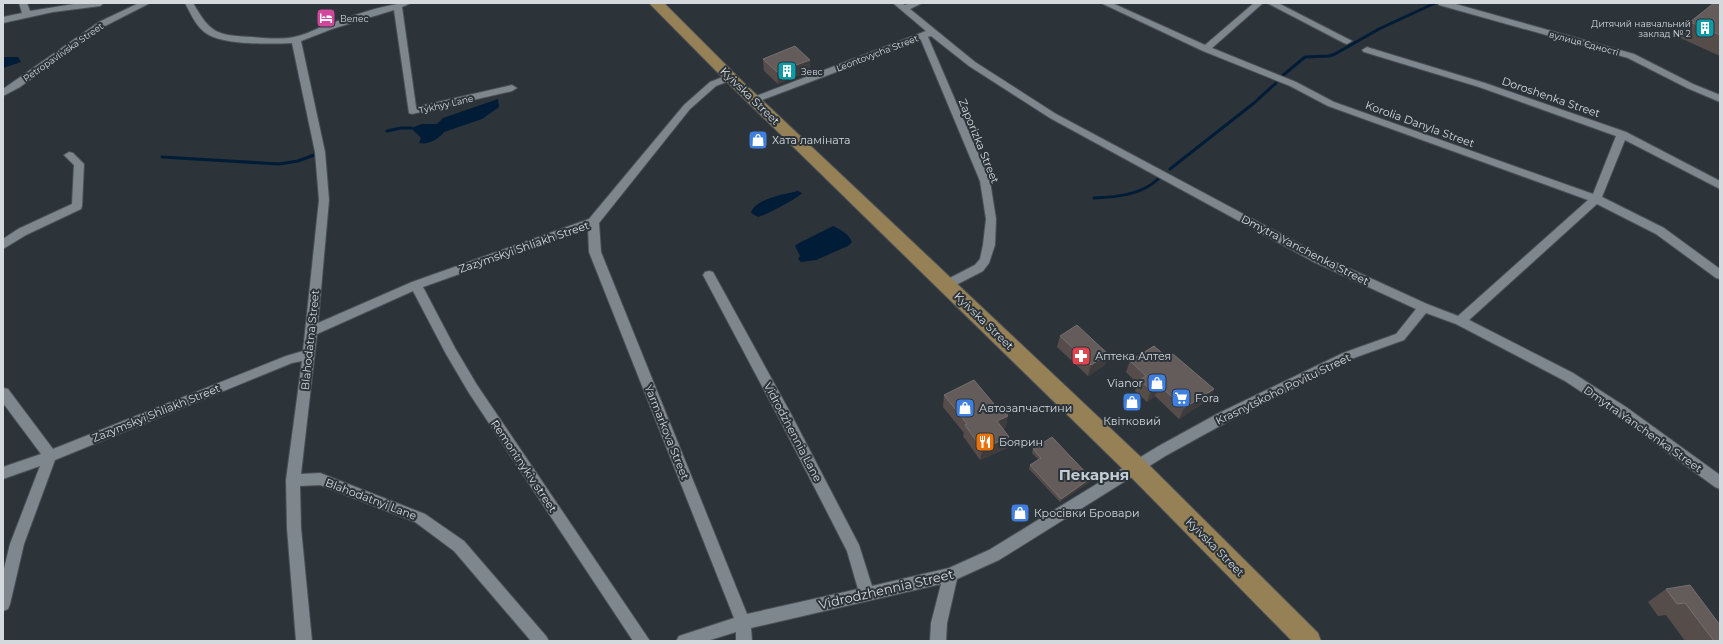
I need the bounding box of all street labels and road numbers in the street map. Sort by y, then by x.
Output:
street label: Petropavlivska Street [21,20,105,84]
street label: вулиця Єдності [1548,28,1620,58]
street label: Leontovycha Street [834,32,920,74]
street label: Kyivska Street [717,64,783,128]
street label: Doroshenka Street [1500,74,1603,121]
street label: Tykhyy Lane [418,92,475,116]
street label: Zaporizka Street [956,97,1003,186]
street label: Korolia Danyla Street [1363,98,1477,150]
street label: Dmytra Yanchenka Street [1239,212,1372,289]
street label: Zazymskyi Shliakh Street [457,218,592,276]
street label: Blahodatna Street [298,289,322,391]
street label: Kyivska Street [951,289,1017,353]
street label: Krasnytskoho Povitu Street [1213,350,1353,428]
street label: Vidrodzhennia Lane [761,380,825,484]
street label: Zazymskyi Shliakh Street [90,381,223,445]
street label: Yarmarkova Street [642,383,693,482]
street label: Dmytra Yanchenka Street [1581,383,1705,476]
street label: Remontnykiv street [488,417,560,515]
street label: Blahodatnyi Lane [323,475,419,523]
street label: Kyivska Street [1183,515,1248,580]
street label: Vidrodzhennia Street [817,566,955,612]

